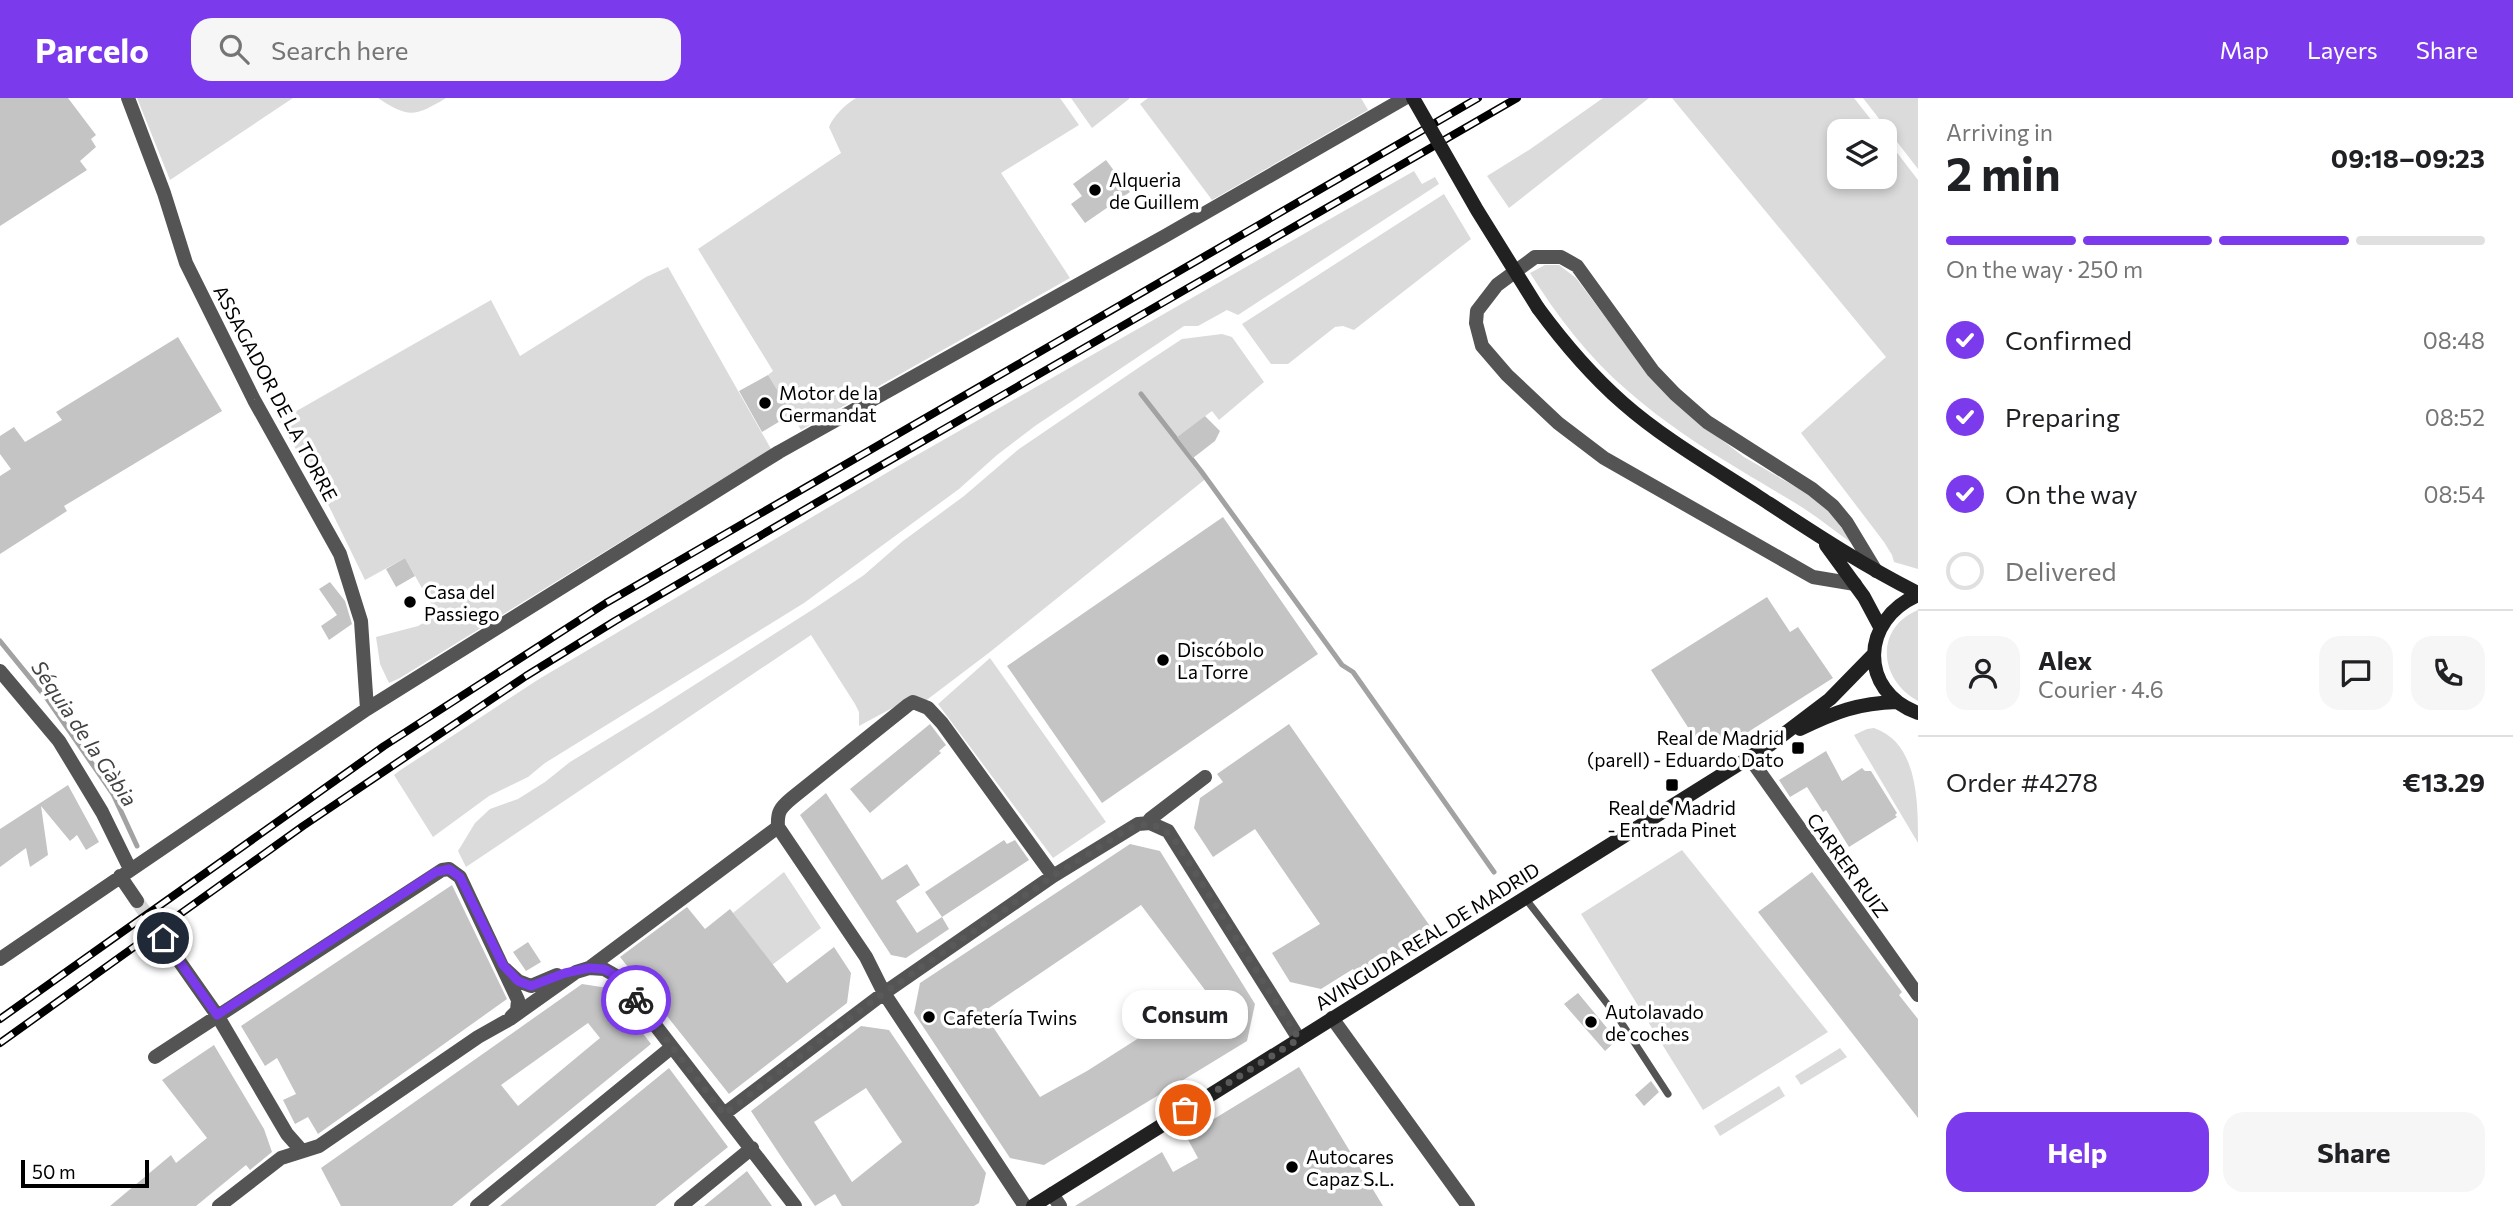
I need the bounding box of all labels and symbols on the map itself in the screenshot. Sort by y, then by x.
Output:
place label: Alqueria de Guillem [1109,168,1199,213]
marker: Alqueria de Guillem [1087,182,1103,198]
street label: ASSAGADOR DE LA TORRE [209,281,343,505]
place label: Motor de la Germandat [779,381,878,426]
marker: Motor de la Germandat [757,395,773,411]
place label: Casa del Passiego [424,580,500,625]
marker: Casa del Passiego [402,594,418,610]
place label: Discóbolo La Torre [1177,638,1264,683]
marker: Discóbolo La Torre [1155,652,1171,668]
water label: Séquia de la Gàbia [27,655,143,811]
place label: Real de Madrid (parell) - Eduardo Dato [1587,726,1784,771]
marker: Real de Madrid (parell) - Eduardo Dato [1790,740,1806,756]
marker: Real de Madrid - Entrada Pinet [1664,777,1680,793]
place label: Real de Madrid - Entrada Pinet [1608,796,1737,841]
street label: CARRER RUIZ [1802,808,1894,922]
street label: AVINGUDA REAL DE MADRID [1311,857,1543,1015]
pin [133,908,193,968]
courier [601,965,671,1035]
callout: Consum [1122,991,1248,1040]
place label: Autolavado de coches [1605,1000,1704,1045]
place label: Cafetería Twins [943,1006,1077,1029]
marker: Cafetería Twins [921,1009,937,1025]
marker: Autolavado de coches [1583,1014,1599,1030]
pin [1155,1080,1215,1140]
place label: Autocares Capaz S.L. [1306,1145,1394,1190]
scale bar [21,1157,149,1189]
marker: Autocares Capaz S.L. [1284,1159,1300,1175]

